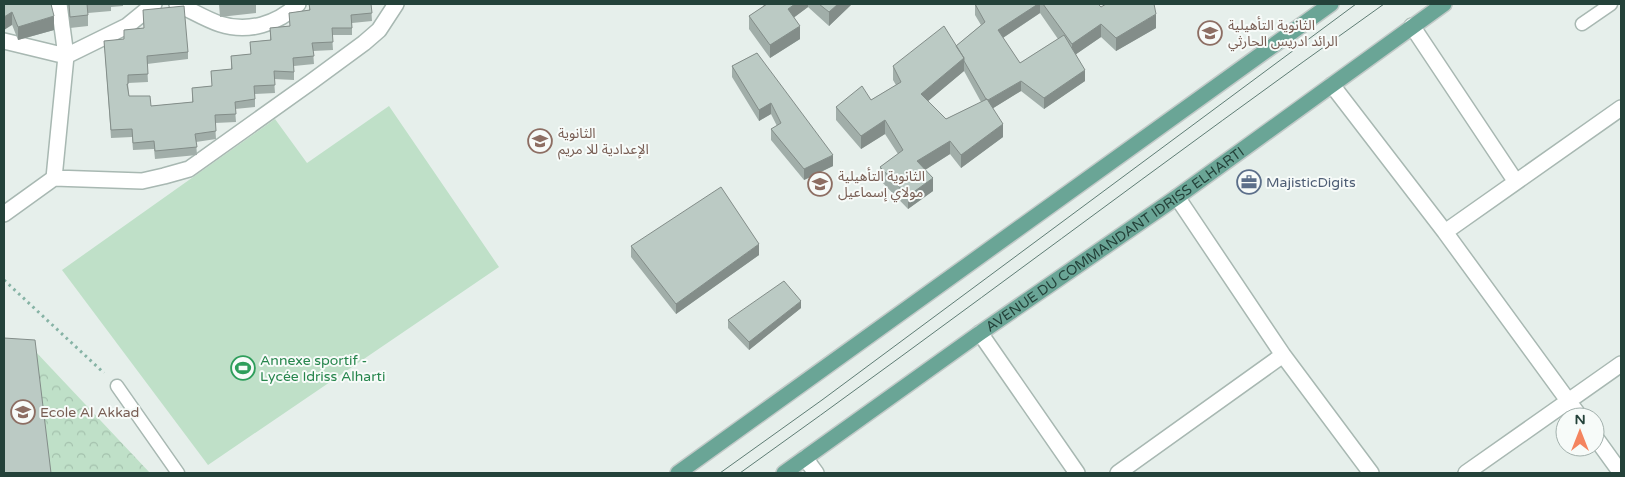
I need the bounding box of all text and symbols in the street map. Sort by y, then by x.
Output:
place label: الثانوية التأهيلية الرائد ادريس الحارثي [1228,16,1338,52]
school or university icon: الثانوية التأهيلية الرائد ادريس الحارثي [1197,20,1223,46]
place label: الثانوية الإعدادية للا مريم [558,125,649,160]
school or university icon: الثانوية الإعدادية للا مريم [527,128,553,154]
street label: AVENUE DU COMMANDANT IDRISS ELHARTI [982,143,1247,335]
place label: الثانوية التأهيلية مولاي إسماعيل [838,167,925,203]
office icon: MajisticDigits [1236,169,1262,195]
school or university icon: الثانوية التأهيلية مولاي إسماعيل [807,171,833,197]
place label: MajisticDigits [1266,174,1356,191]
place label: Annexe sportif - Lycée Idriss Alharti [260,352,385,385]
sports icon: Annexe sportif - Lycée Idriss Alharti [230,355,256,381]
school or university icon: Ecole Al Akkad [10,399,36,425]
place label: Ecole Al Akkad [40,404,139,421]
north arrow [1555,407,1605,457]
text: N [1574,411,1586,428]

